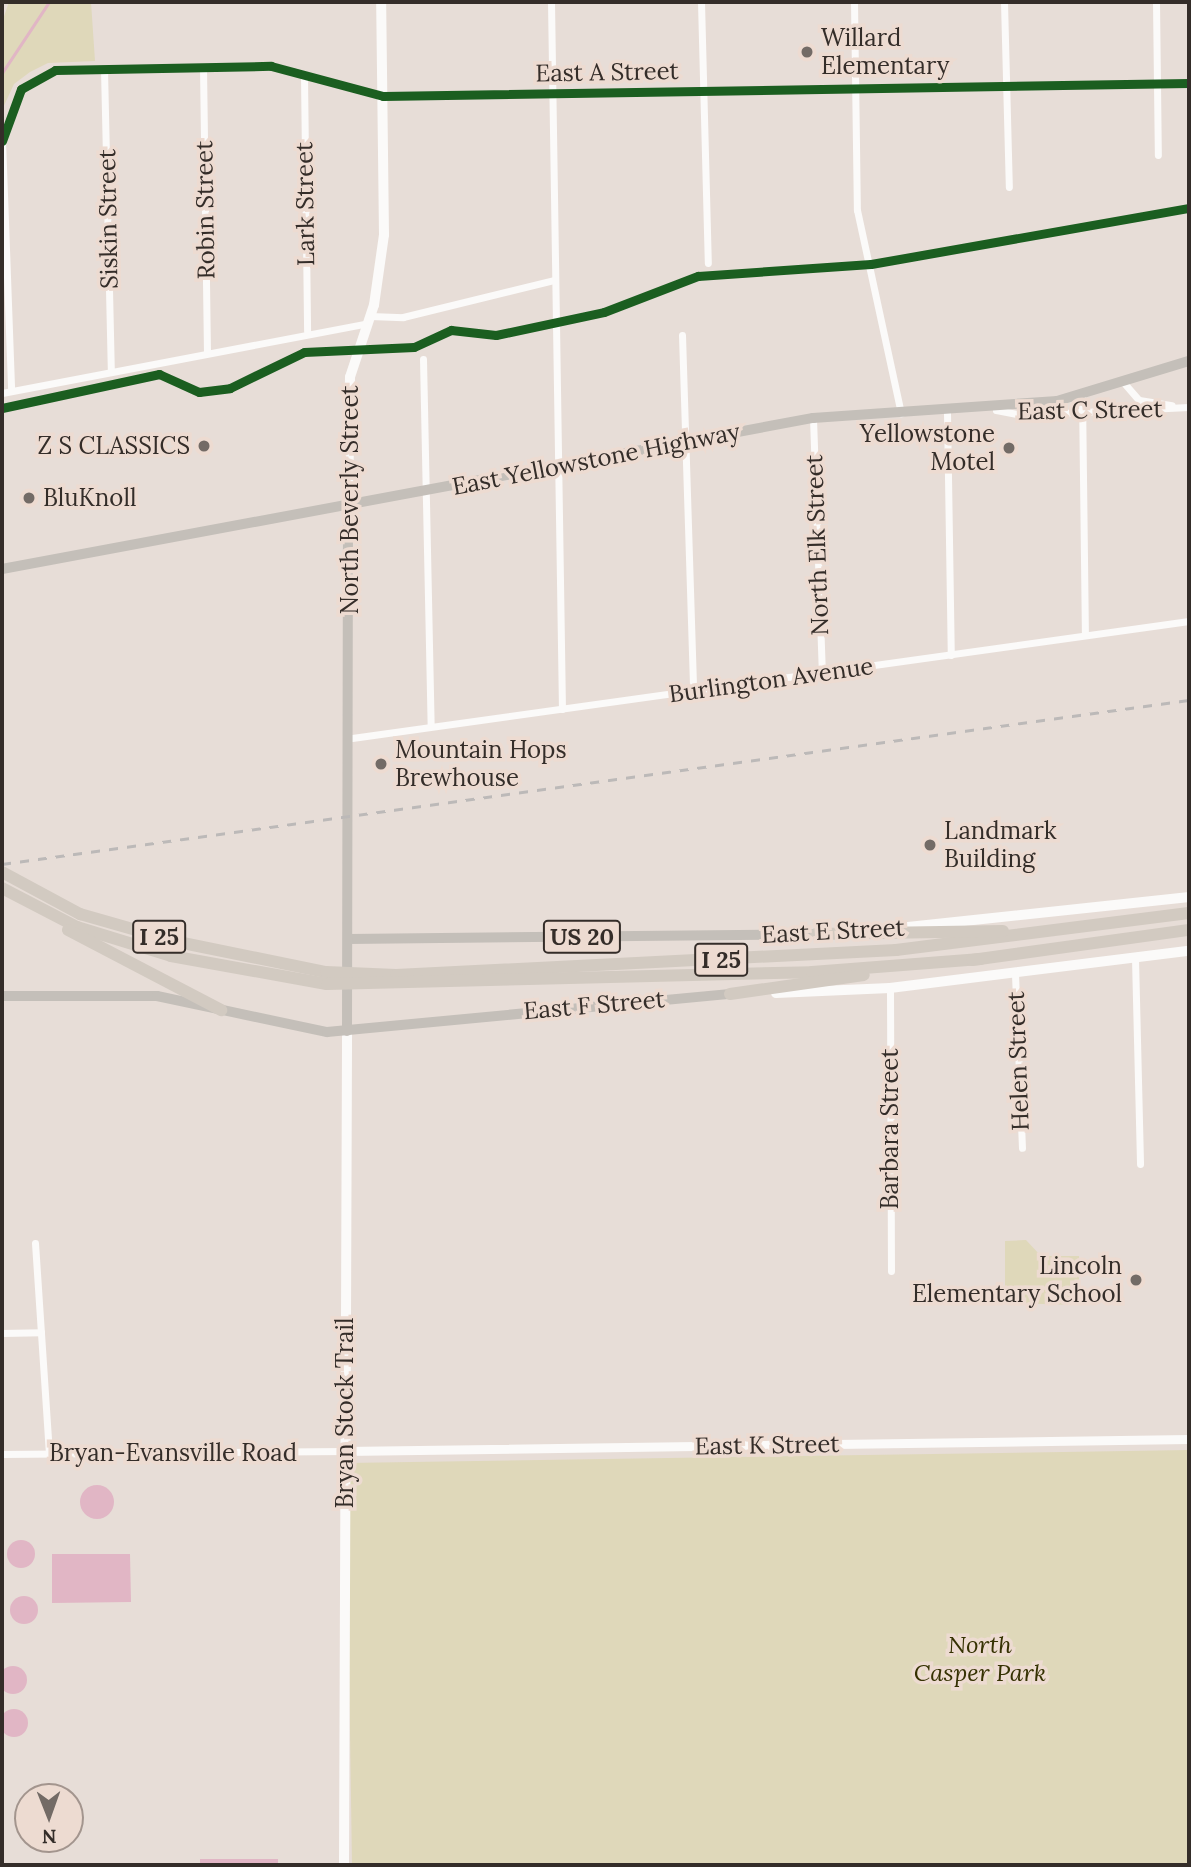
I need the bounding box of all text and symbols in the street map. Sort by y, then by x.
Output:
place label: Willard Elementary [821,24,949,80]
marker: Willard Elementary [799,44,815,60]
street label: East A Street [535,56,679,88]
street label: Robin Street [189,140,221,280]
street label: Lark Street [290,142,320,266]
street label: Siskin Street [92,149,124,289]
street label: North Beverly Street [336,385,364,615]
street label: East C Street [1017,394,1163,426]
street label: East Yellowstone Highway [450,417,742,501]
place label: Yellowstone Motel [860,420,995,476]
place label: Z S CLASSICS [38,432,190,460]
marker: Z S CLASSICS [196,438,212,454]
marker: Yellowstone Motel [1001,440,1017,456]
street label: North Elk Street [799,454,835,636]
place label: BluKnoll [43,484,136,512]
marker: BluKnoll [21,490,37,506]
street label: Burlington Avenue [667,651,875,709]
place label: Mountain Hops Brewhouse [395,736,567,792]
marker: Mountain Hops Brewhouse [373,756,389,772]
place label: Landmark Building [944,817,1057,873]
marker: Landmark Building [922,837,938,853]
street label: East E Street [761,913,905,949]
road number: I 25 [131,918,187,956]
road number: US 20 [542,918,622,956]
road number: I 25 [693,940,749,979]
street label: East F Street [522,984,666,1026]
street label: Helen Street [1001,991,1035,1131]
street label: Barbara Street [876,1049,904,1209]
place label: Lincoln Elementary School [912,1252,1122,1308]
marker: Lincoln Elementary School [1128,1272,1144,1288]
street label: Bryan Stock Trail [331,1317,359,1509]
street label: East K Street [694,1429,840,1461]
street label: Bryan-Evansville Road [49,1439,297,1467]
park label: North Casper Park [914,1631,1046,1687]
north arrow [14,1783,84,1853]
text: N [42,1825,57,1849]

